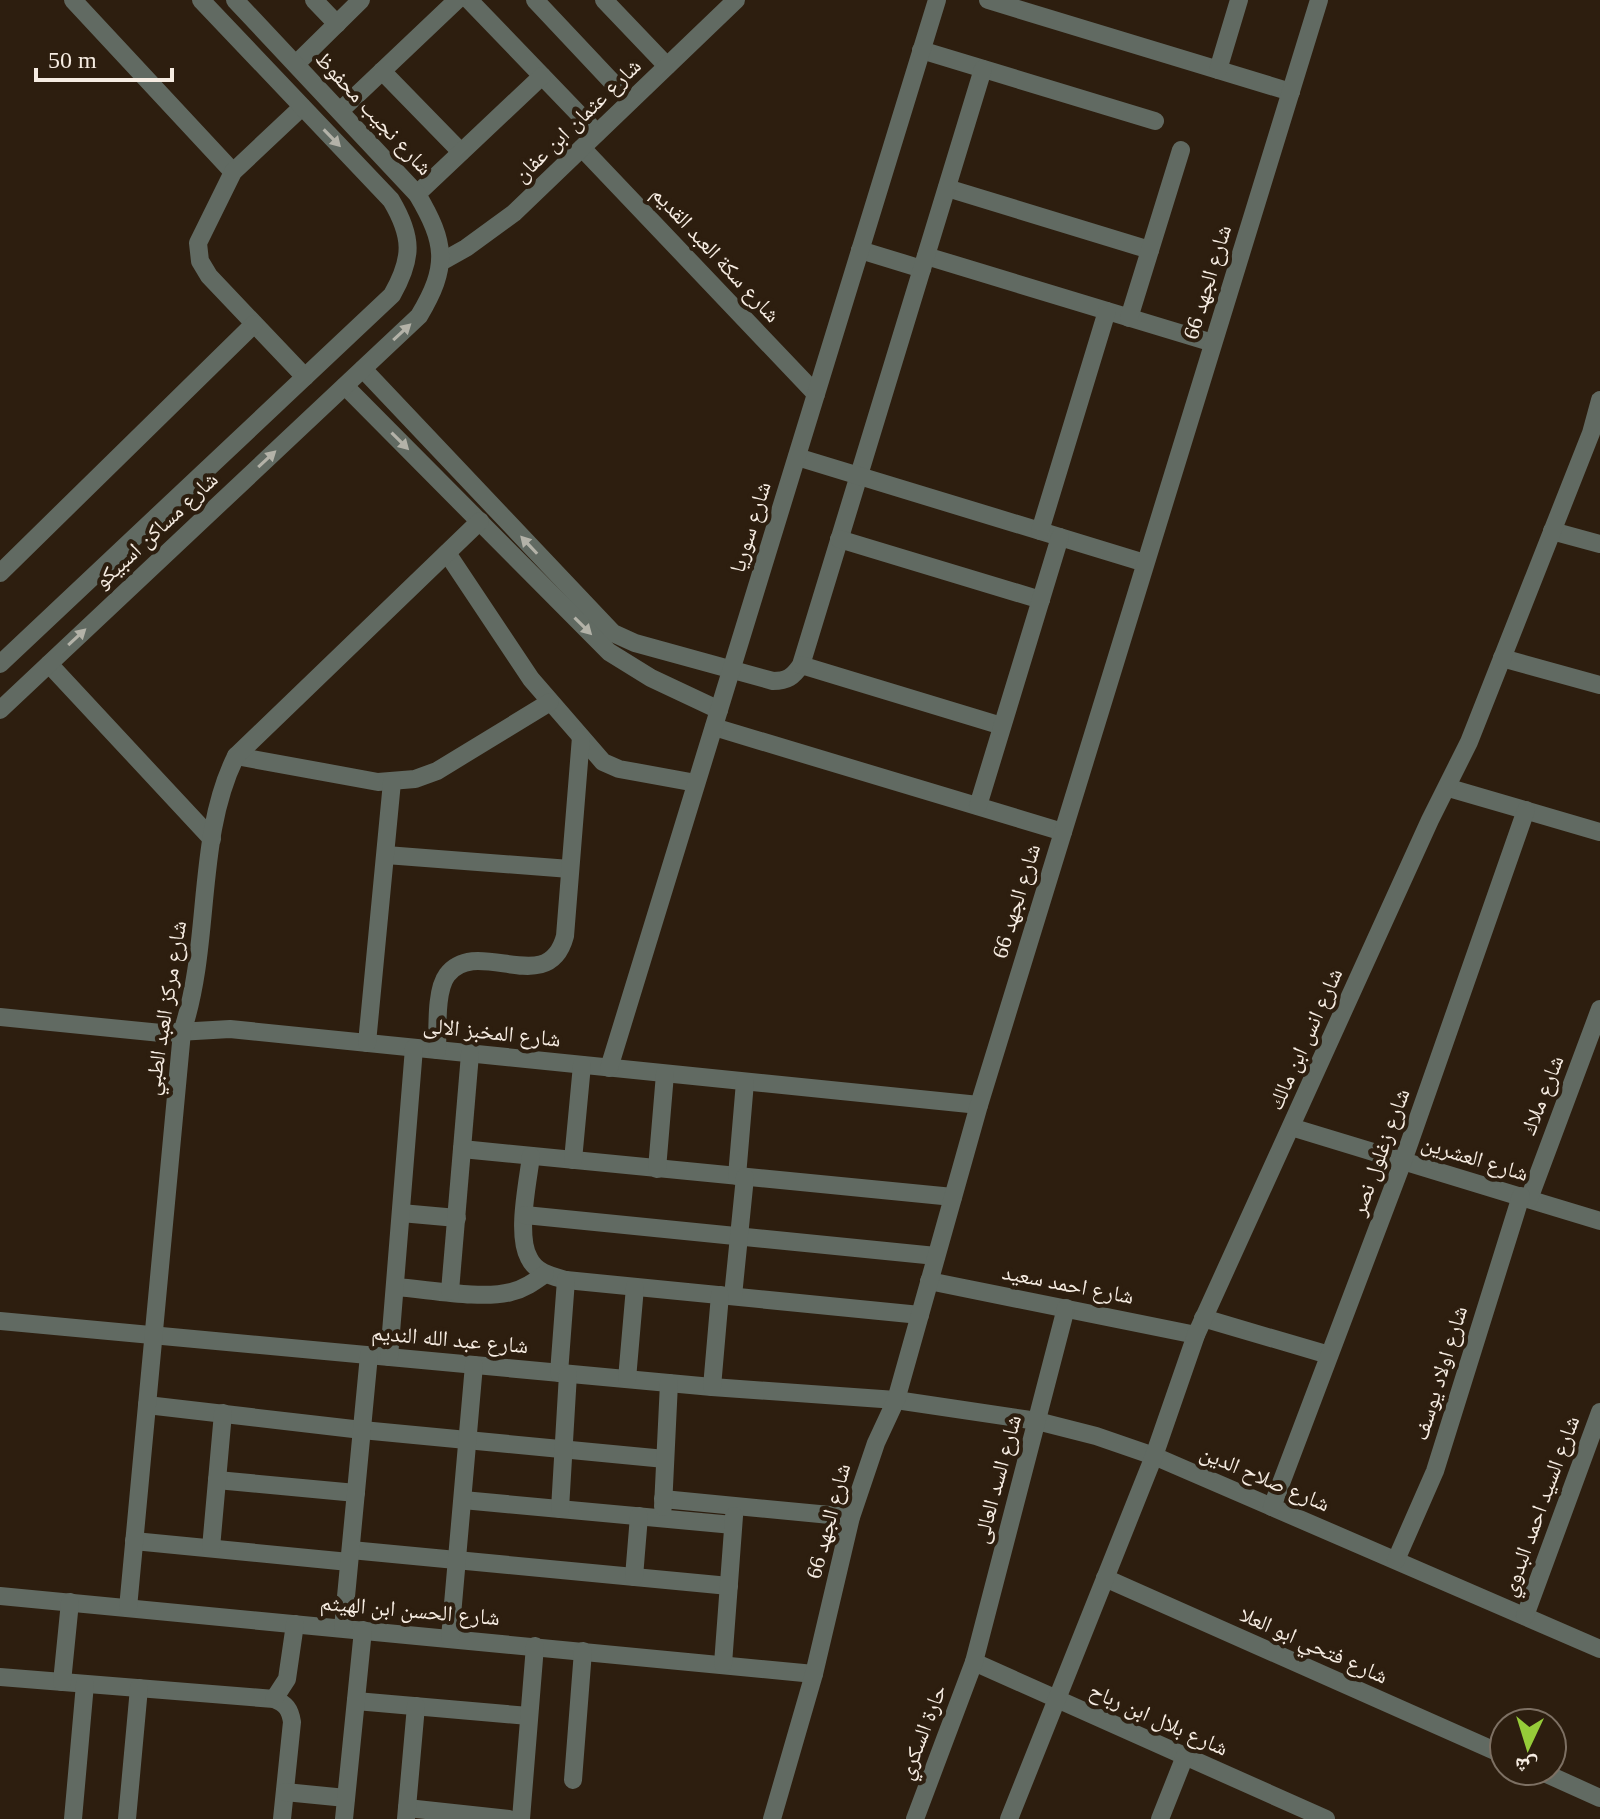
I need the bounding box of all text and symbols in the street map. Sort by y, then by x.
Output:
scale bar [36,32,172,82]
street label: شارع نجيب محفوظ [310,46,438,181]
text: 50 m [48,47,97,73]
street label: شارع عثمان ابن عفان [508,53,646,188]
one-way arrow [322,128,340,147]
street label: شارع سكة العبد القديم [645,181,785,329]
street label: شارع الجهد 66 [1178,222,1237,342]
one-way arrow [392,324,411,342]
one-way arrow [390,431,409,450]
one-way arrow [257,451,276,469]
street label: شارع مساكن اسبيكو [89,466,224,594]
street label: شارع سوريا [724,479,777,576]
one-way arrow [520,536,539,555]
one-way arrow [573,616,592,635]
one-way arrow [67,629,86,647]
street label: شارع الجهد 66 [987,841,1046,961]
street label: شارع مركز العبد الطبي [139,919,196,1098]
street label: شارع انس ابن مالك [1263,964,1348,1114]
street label: شارع المخبز الالى [422,1012,562,1053]
street label: شارع ملاك [1515,1052,1569,1139]
street label: شارع زغلول نصر [1345,1085,1415,1220]
street label: شارع العشرين [1418,1130,1531,1187]
street label: شارع احمد سعيد [1000,1259,1136,1310]
street label: شارع اولاد يوسف [1408,1303,1473,1443]
street label: شارع عبد الله النديم [370,1320,530,1360]
street label: شارع السد العالى [968,1412,1027,1546]
street label: شارع السيد احمد البدوي [1496,1412,1589,1601]
street label: شارع صلاح الدين [1196,1439,1334,1517]
street label: شارع الجهد 66 [801,1461,856,1582]
street label: شارع الحسن ابن الهيثم [319,1590,501,1632]
street label: شارع فتحي ابو العلا [1234,1601,1392,1693]
street label: شارع بلال ابن رباح [1085,1677,1232,1762]
street label: حارة السكري [892,1681,956,1785]
north arrow [1488,1707,1568,1787]
text: ش [1514,1752,1539,1780]

